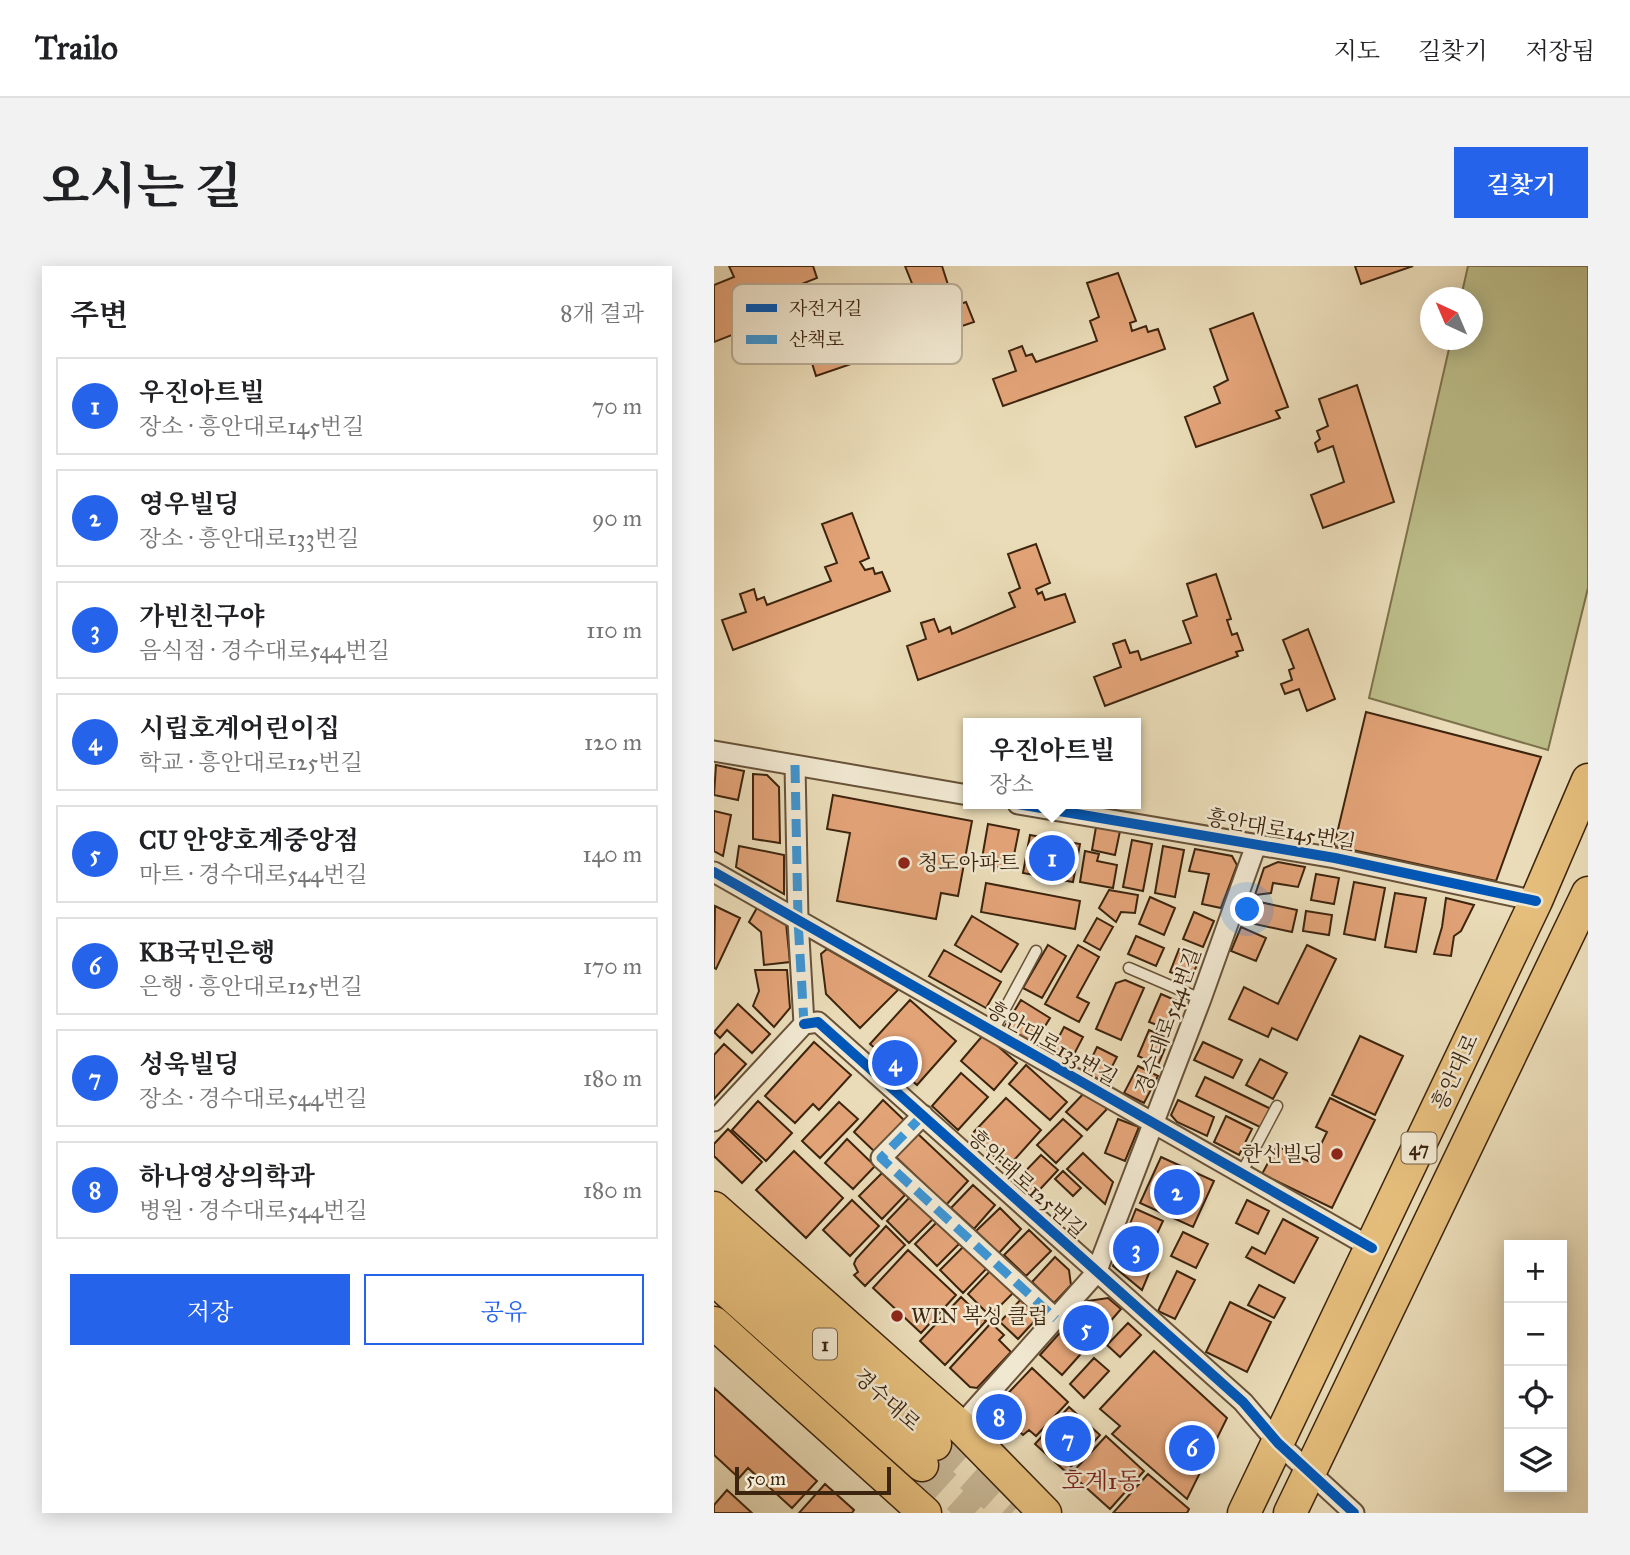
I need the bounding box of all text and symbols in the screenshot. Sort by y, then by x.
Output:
text: Trailo [35,28,118,68]
text: 지도 [1334,36,1380,66]
text: 길찾기 [1418,36,1487,66]
text: 저장됨 [1525,36,1595,66]
button: 길찾기 [1454,147,1588,218]
text: 오시는 길 [42,157,242,216]
legend [732,284,962,364]
north arrow [1420,287,1483,350]
text: 주변 [70,297,128,333]
text: 자전거길 [789,297,862,320]
text: 8개 결과 [560,299,644,327]
text: 산책로 [789,328,844,351]
text: 우진아트빌 [139,376,265,408]
text: 1 [90,392,100,420]
text: 70 m [592,392,642,420]
text: 장소 · 흥안대로145번길 [139,412,364,440]
text: 영우빌딩 [139,488,239,520]
text: 2 [89,504,101,532]
text: 90 m [592,504,642,532]
text: 장소 · 흥안대로133번길 [139,524,359,552]
text: 가빈친구야 [139,600,265,632]
text: 3 [90,616,100,644]
text: 110 m [586,616,642,644]
text: 음식점 · 경수대로544번길 [139,636,390,664]
text: 시립호계어린이집 [139,712,340,744]
popup [963,718,1141,809]
text: 4 [89,728,101,756]
text: 120 m [584,728,642,756]
text: 우진아트빌 [989,734,1115,766]
text: 학교 · 흥안대로125번길 [139,748,363,776]
text: 장소 [989,770,1034,798]
street label: 흥안대로145번길 [1204,804,1358,856]
text: CU 안양호계중앙점 [139,824,359,856]
pin: 1 [1029,832,1075,884]
text: 5 [90,840,100,868]
text: 140 m [582,840,642,868]
place label: 청도아파트 [918,850,1019,876]
marker: 청도아파트 [896,855,912,871]
text: 마트 · 경수대로544번길 [139,860,367,888]
your location [1230,892,1264,926]
text: KB국민은행 [139,936,275,968]
street label: 경수대로544번길 [1129,944,1207,1098]
text: 6 [89,952,101,980]
text: 170 m [583,952,642,980]
text: 은행 · 흥안대로125번길 [139,972,363,1000]
street label: 흥안대로133번길 [982,996,1122,1092]
street label: 흥안대로 [1426,1030,1484,1114]
pin: 4 [872,1037,918,1089]
text: 성욱빌딩 [139,1048,239,1080]
text: 7 [89,1064,101,1092]
text: 180 m [583,1064,642,1092]
text: 장소 · 경수대로544번길 [139,1084,367,1112]
street label: 흥안대로125번길 [963,1124,1091,1244]
road number: 47 [1402,1132,1436,1164]
place label: 한신빌딩 [1242,1141,1323,1167]
marker: 한신빌딩 [1329,1146,1345,1162]
text: 하나영상의학과 [139,1160,315,1192]
pin: 2 [1154,1166,1200,1218]
text: 8 [89,1176,101,1204]
text: 180 m [583,1176,642,1204]
text: 병원 · 경수대로544번길 [139,1196,367,1224]
pin: 3 [1113,1223,1159,1275]
map controls [1504,1240,1567,1492]
button: + [1504,1240,1567,1303]
button: 저장 [70,1274,350,1345]
button: 공유 [364,1274,644,1345]
pin: 5 [1063,1302,1109,1354]
place label: WIN 복싱 클럽 [911,1303,1048,1329]
button: − [1504,1303,1567,1366]
marker: WIN 복싱 클럽 [889,1308,905,1324]
road number: 1 [813,1328,837,1360]
street label: 경수대로 [848,1363,926,1437]
button: locate [1504,1366,1567,1429]
pin: 8 [976,1391,1022,1443]
pin: 7 [1045,1413,1091,1465]
pin: 6 [1169,1422,1215,1474]
button: layers [1504,1429,1567,1492]
scale bar [735,1464,891,1496]
district label: 호계1동 [1061,1466,1141,1496]
text: 50 m [746,1467,786,1490]

